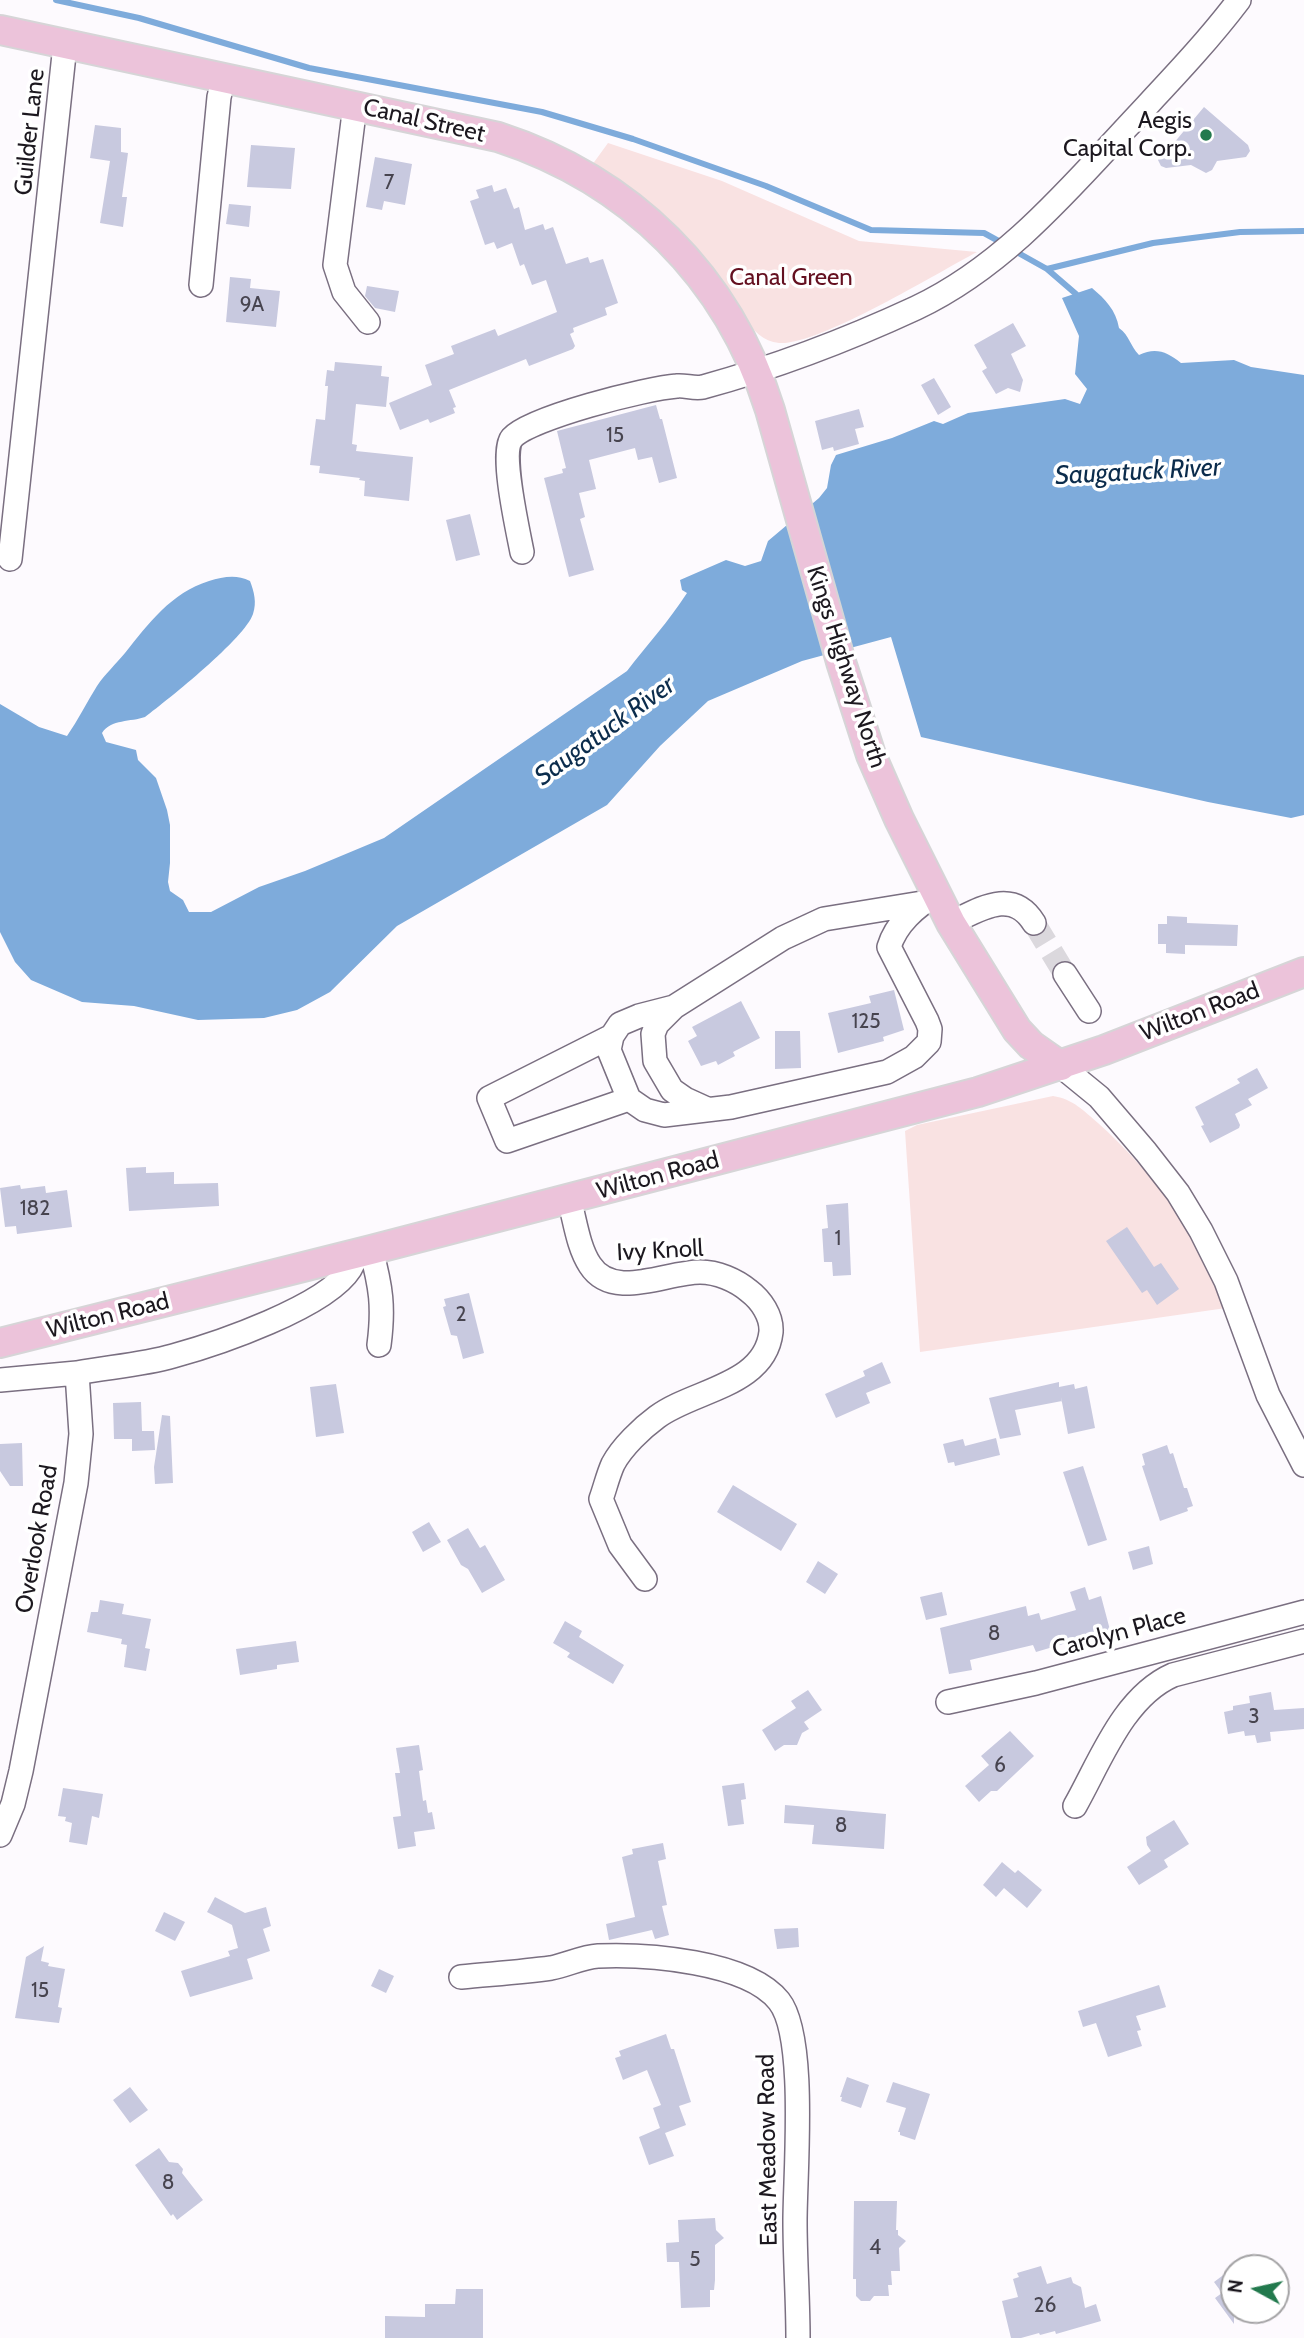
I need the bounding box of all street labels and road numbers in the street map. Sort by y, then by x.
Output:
street label: Guilder Lane [9,67,51,197]
street label: Canal Street [360,93,488,149]
street label: Kings Highway North [800,562,892,772]
street label: Wilton Road [1136,976,1264,1048]
street label: Wilton Road [594,1146,722,1206]
street label: Ivy Knoll [616,1234,704,1268]
street label: Wilton Road [44,1287,172,1345]
street label: Overlook Road [10,1463,64,1615]
street label: Carolyn Place [1049,1601,1189,1665]
street label: East Meadow Road [752,2054,784,2246]

